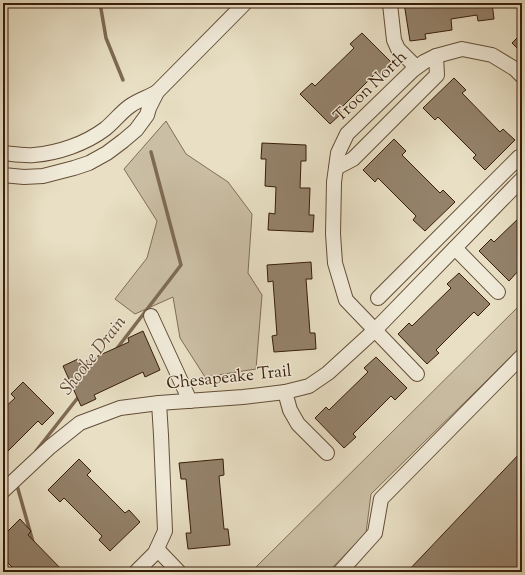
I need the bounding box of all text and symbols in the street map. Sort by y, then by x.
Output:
street label: Troon North [329,46,413,128]
water label: Shooke Drain [55,310,134,401]
street label: Chesapeake Trail [165,359,293,397]

